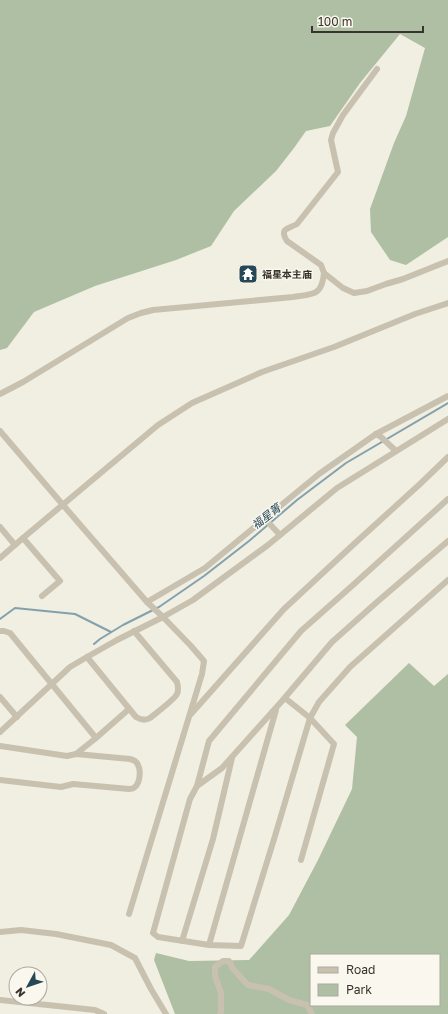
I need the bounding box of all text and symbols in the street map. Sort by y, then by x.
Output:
scale bar [312,8,423,34]
text: 100 m [318,14,352,29]
temple icon: 福星本主庙 [237,263,259,285]
place label: 福星本主庙 [262,268,312,280]
water label: 福星箐 [249,499,285,531]
legend [310,954,440,1006]
text: Road [346,962,375,977]
north arrow [8,966,48,1006]
text: Park [346,982,372,997]
text: N [12,985,28,1000]

